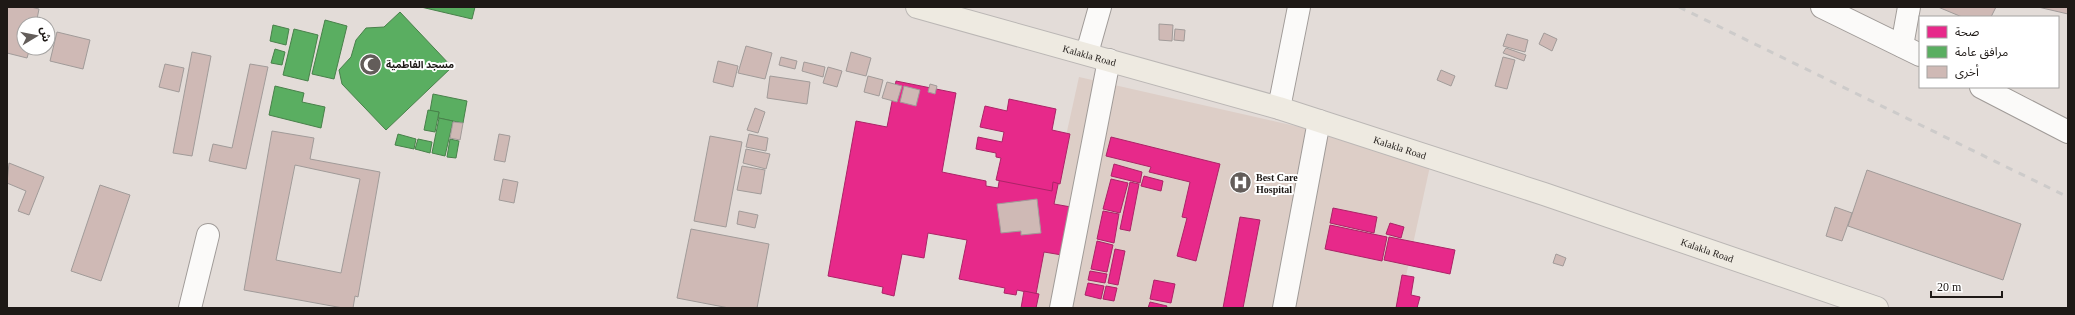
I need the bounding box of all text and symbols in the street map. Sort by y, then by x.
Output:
north arrow [16,16,56,56]
legend [1919,16,2059,88]
text: صحة [1955,25,1979,39]
text: ش [38,26,53,43]
street label: Kalakla Road [1061,43,1117,68]
text: مرافق عامة [1955,45,2008,60]
mosque icon: مسجد الفاطمية [358,51,384,77]
place label: مسجد الفاطمية [386,59,454,71]
text: أخرى [1955,64,1979,79]
street label: Kalakla Road [1372,134,1428,161]
hospital icon: Best Care Hospital [1228,170,1254,196]
place label: Best Care Hospital [1256,172,1298,195]
street label: Kalakla Road [1679,236,1735,264]
scale bar [1931,273,2002,299]
text: 20 m [1937,280,1962,294]

